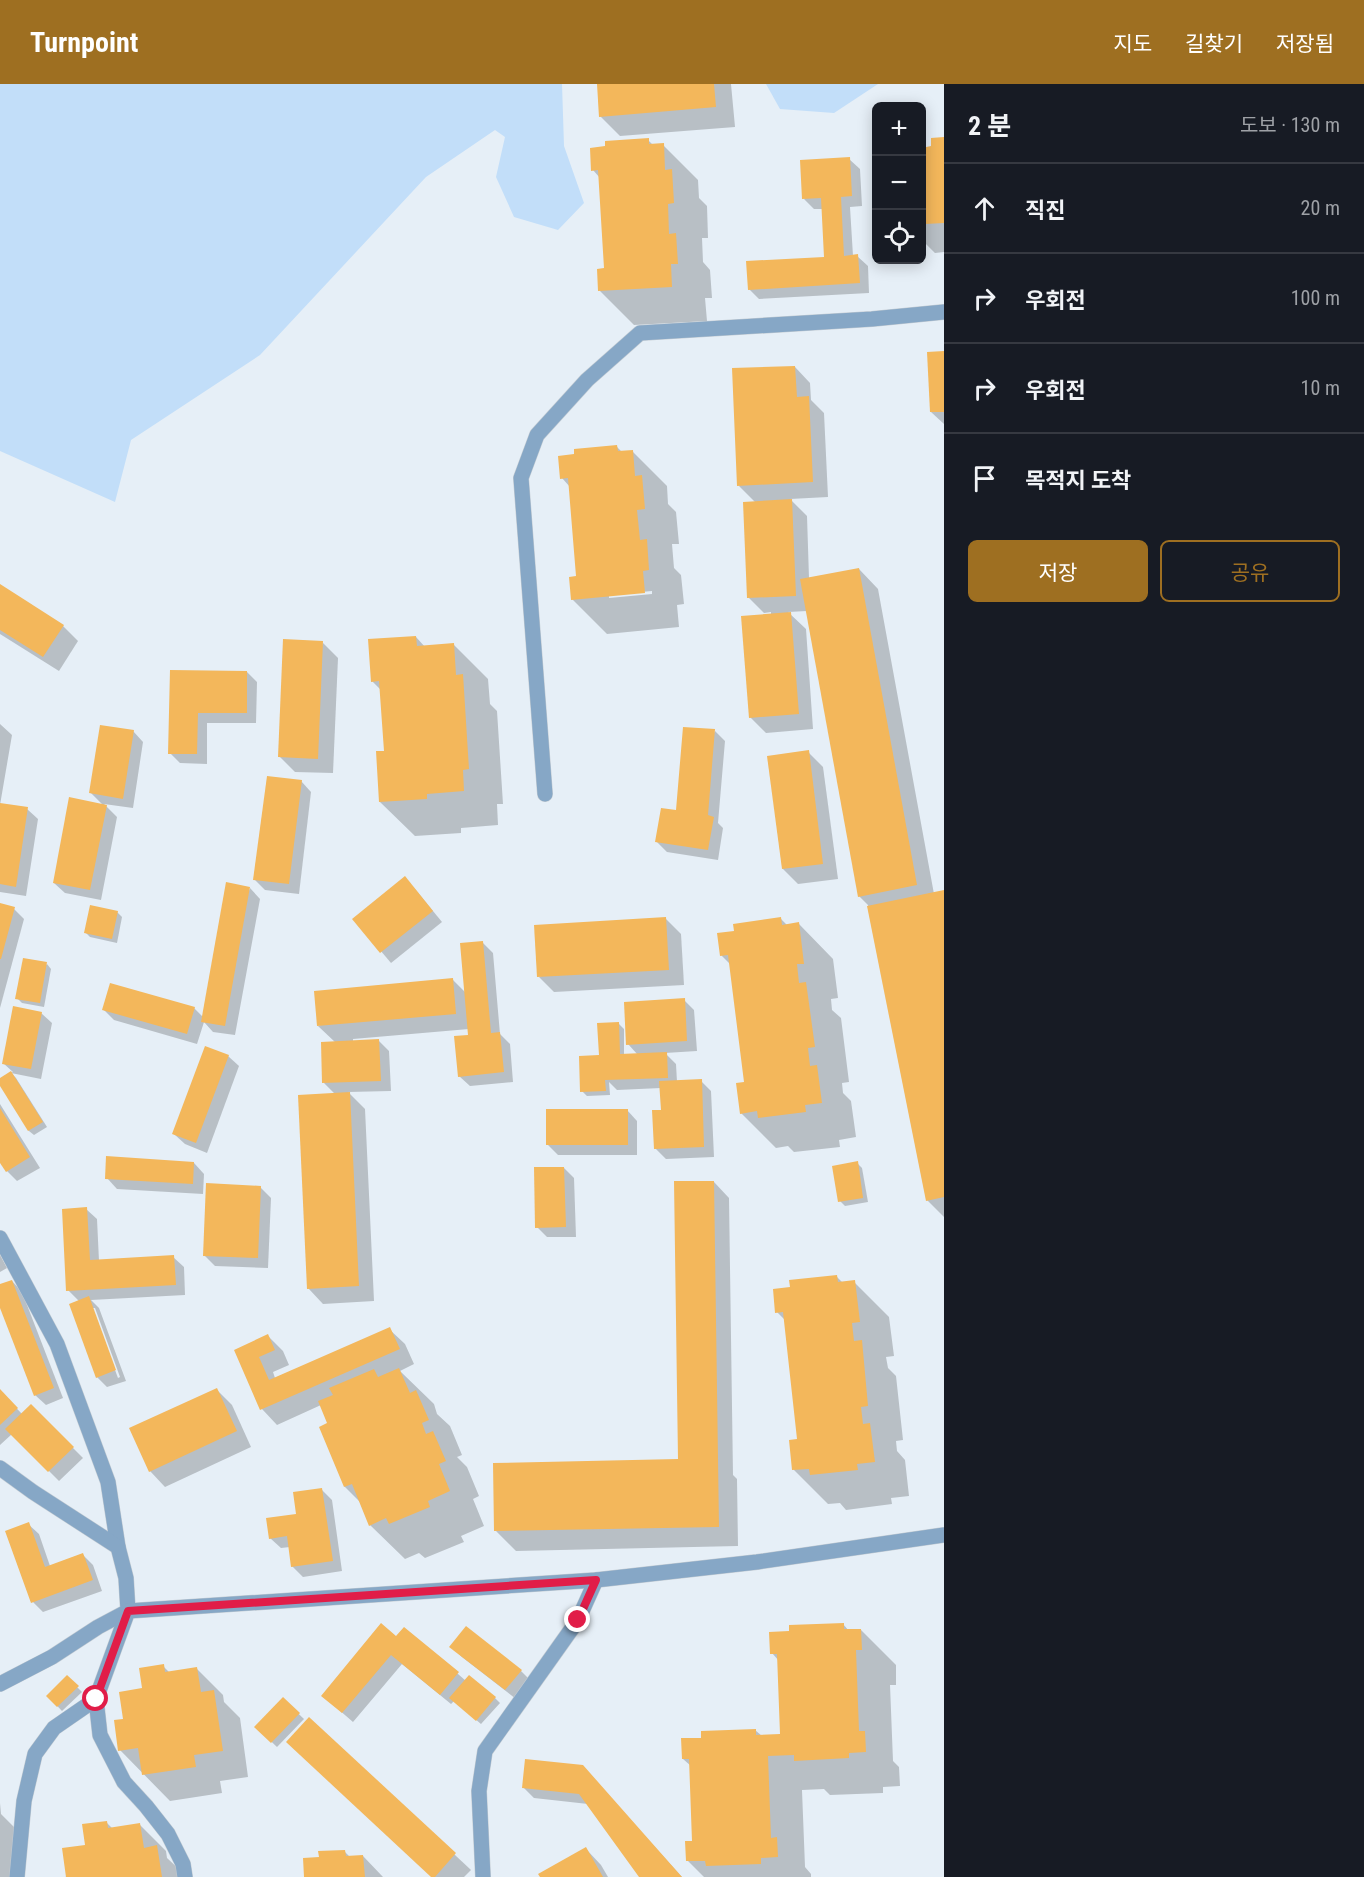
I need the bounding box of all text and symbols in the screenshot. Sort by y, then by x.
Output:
text: Turnpoint [30,26,138,59]
text: 지도 [1113,32,1152,56]
text: 길찾기 [1185,32,1243,56]
text: 저장됨 [1276,32,1334,56]
map controls [872,102,926,264]
button: + [872,102,926,156]
text: 2 분 [968,111,1011,141]
text: 도보 · 130 m [1240,113,1340,137]
button: − [872,156,926,210]
icon: ahead [968,192,1001,225]
text: 20 m [1301,196,1340,220]
text: 직진 [1025,198,1065,223]
button: locate [872,210,926,264]
icon: right [968,282,1001,315]
text: 100 m [1291,286,1340,310]
text: 우회전 [1025,288,1086,313]
icon: right [968,372,1001,405]
text: 10 m [1301,376,1340,400]
text: 우회전 [1025,378,1086,403]
icon: arrive [968,462,1001,495]
text: 목적지 도착 [1025,468,1131,493]
button: 저장 [968,540,1148,602]
button: 공유 [1160,540,1340,602]
route end [564,1606,590,1632]
route start [82,1685,108,1711]

